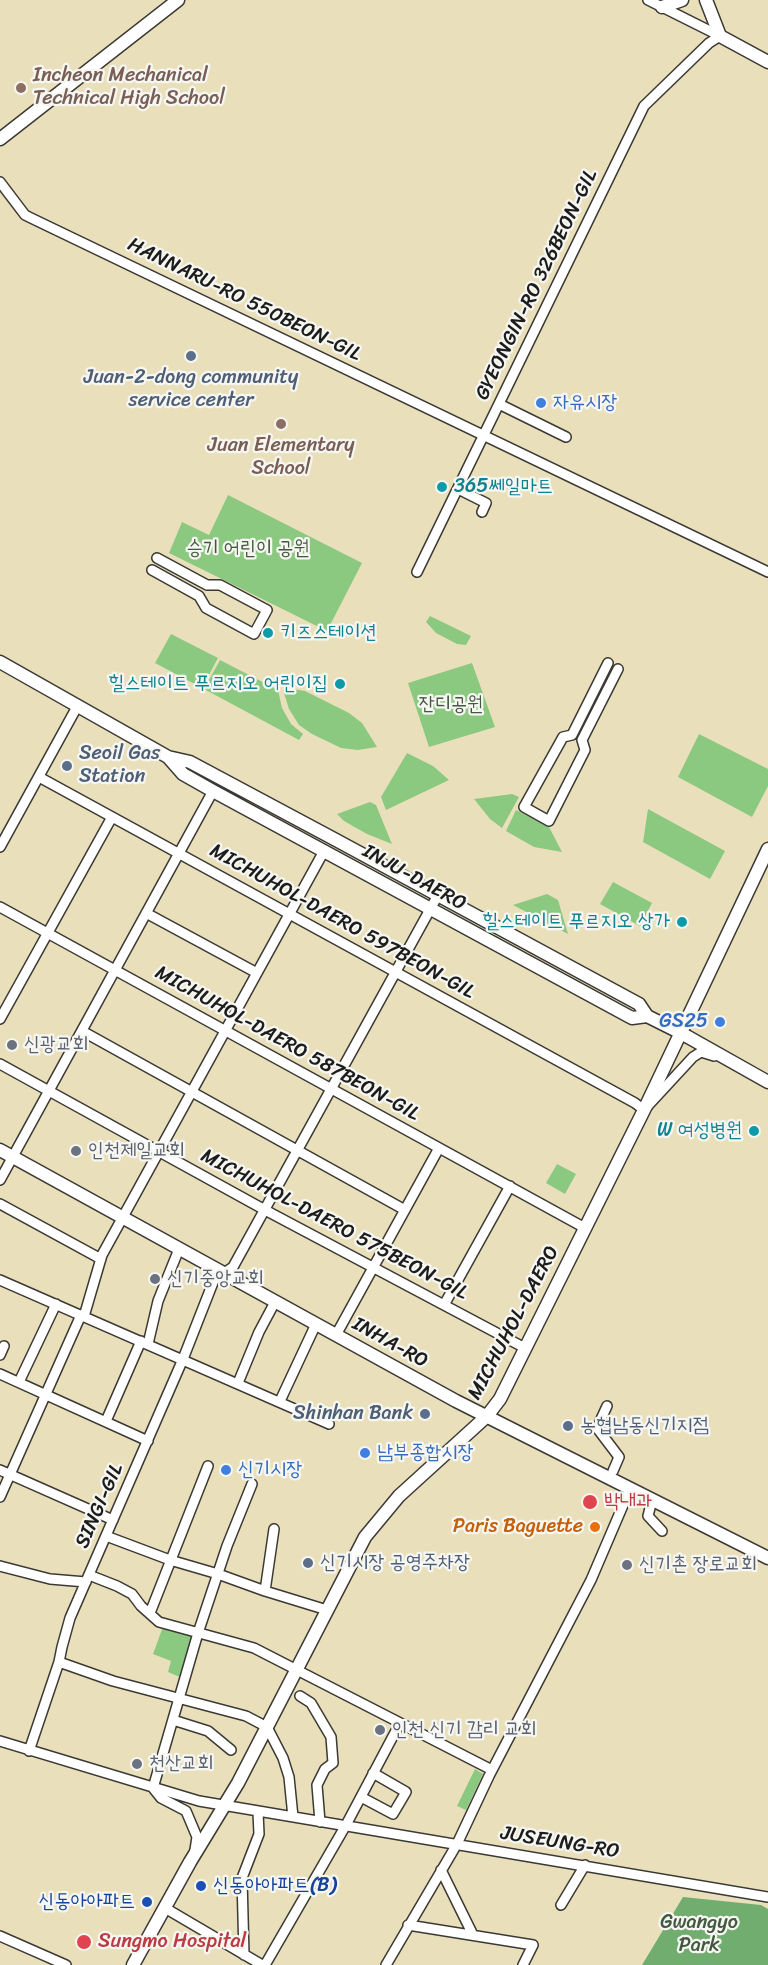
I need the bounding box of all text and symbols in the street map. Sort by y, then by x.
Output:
place label: Incheon Mechanical Technical High School [33,64,225,111]
marker: Incheon Mechanical Technical High School [14,81,28,95]
street label: GYEONGIN-RO 326BEON-GIL [471,166,603,404]
street label: HANNARU-RO 550BEON-GIL [123,233,365,367]
marker: Juan-2-dong community service center [184,349,198,363]
place label: Juan-2-dong community service center [84,366,298,413]
place label: 자유시장 [553,391,617,415]
marker: 자유시장 [534,396,548,410]
marker: Juan Elementary School [274,417,288,431]
place label: Juan Elementary School [208,434,354,481]
place label: 365쎄일마트 [454,475,553,499]
marker: 365쎄일마트 [435,480,449,494]
park label: 승기 어린이 공원 [186,537,310,561]
place label: 키즈스테이션 [280,621,377,645]
marker: 키즈스테이션 [261,626,275,640]
place label: 힐스테이트 푸르지오 어린이집 [108,672,328,696]
marker: 힐스테이트 푸르지오 어린이집 [333,677,347,691]
park label: 잔디공원 [419,693,483,717]
place label: Seoil Gas Station [79,742,160,789]
marker: Seoil Gas Station [60,759,74,773]
street label: MICHUHOL-DAERO 597BEON-GIL [205,839,479,1005]
street label: INJU-DAERO [358,840,470,916]
place label: 힐스테이트 푸르지오 상가 [483,910,670,934]
marker: 힐스테이트 푸르지오 상가 [675,915,689,929]
street label: MICHUHOL-DAERO 587BEON-GIL [151,961,423,1127]
place label: GS25 [659,1010,708,1034]
marker: GS25 [713,1015,727,1029]
place label: 신광교회 [24,1033,88,1057]
marker: 신광교회 [5,1038,19,1052]
place label: W 여성병원 [657,1119,742,1143]
marker: W 여성병원 [747,1124,761,1138]
place label: 인천제일교회 [88,1139,185,1163]
marker: 인천제일교회 [69,1144,83,1158]
street label: MICHUHOL-DAERO 575BEON-GIL [196,1144,472,1306]
street label: MICHUHOL-DAERO [463,1242,565,1404]
place label: 신기중앙교회 [167,1267,264,1291]
marker: 신기중앙교회 [148,1272,162,1286]
street label: INHA-RO [348,1312,432,1374]
place label: Shinhan Bank [293,1402,413,1426]
marker: Shinhan Bank [418,1407,432,1421]
place label: 농협남동신기지점 [580,1414,709,1438]
marker: 농협남동신기지점 [561,1419,575,1433]
place label: 남부종합시장 [377,1441,474,1465]
marker: 남부종합시장 [358,1446,372,1460]
place label: 신기시장 [238,1458,302,1482]
street label: SINGI-GIL [71,1460,129,1552]
marker: 신기시장 [219,1463,233,1477]
place label: 박내과 [604,1490,652,1514]
marker: 박내과 [581,1493,599,1511]
place label: Paris Baguette [453,1515,583,1539]
marker: Paris Baguette [588,1520,602,1534]
place label: 신기시장 공영주차장 [320,1551,470,1575]
place label: 신기촌 장로교회 [639,1553,757,1577]
marker: 신기시장 공영주차장 [301,1556,315,1570]
marker: 신기촌 장로교회 [620,1558,634,1572]
place label: 인천 신기 감리 교회 [392,1718,536,1742]
marker: 인천 신기 감리 교회 [373,1723,387,1737]
place label: 천산교회 [149,1752,213,1776]
marker: 천산교회 [130,1757,144,1771]
street label: JUSEUNG-RO [499,1822,621,1864]
place label: 신동아아파트(B) [213,1874,336,1898]
marker: 신동아아파트(B) [194,1879,208,1893]
place label: 신동아아파트 [38,1890,135,1914]
marker: 신동아아파트 [140,1895,154,1909]
park label: Gwangyo Park [660,1911,738,1958]
place label: Sungmo Hospital [98,1930,246,1954]
marker: Sungmo Hospital [75,1933,93,1951]

